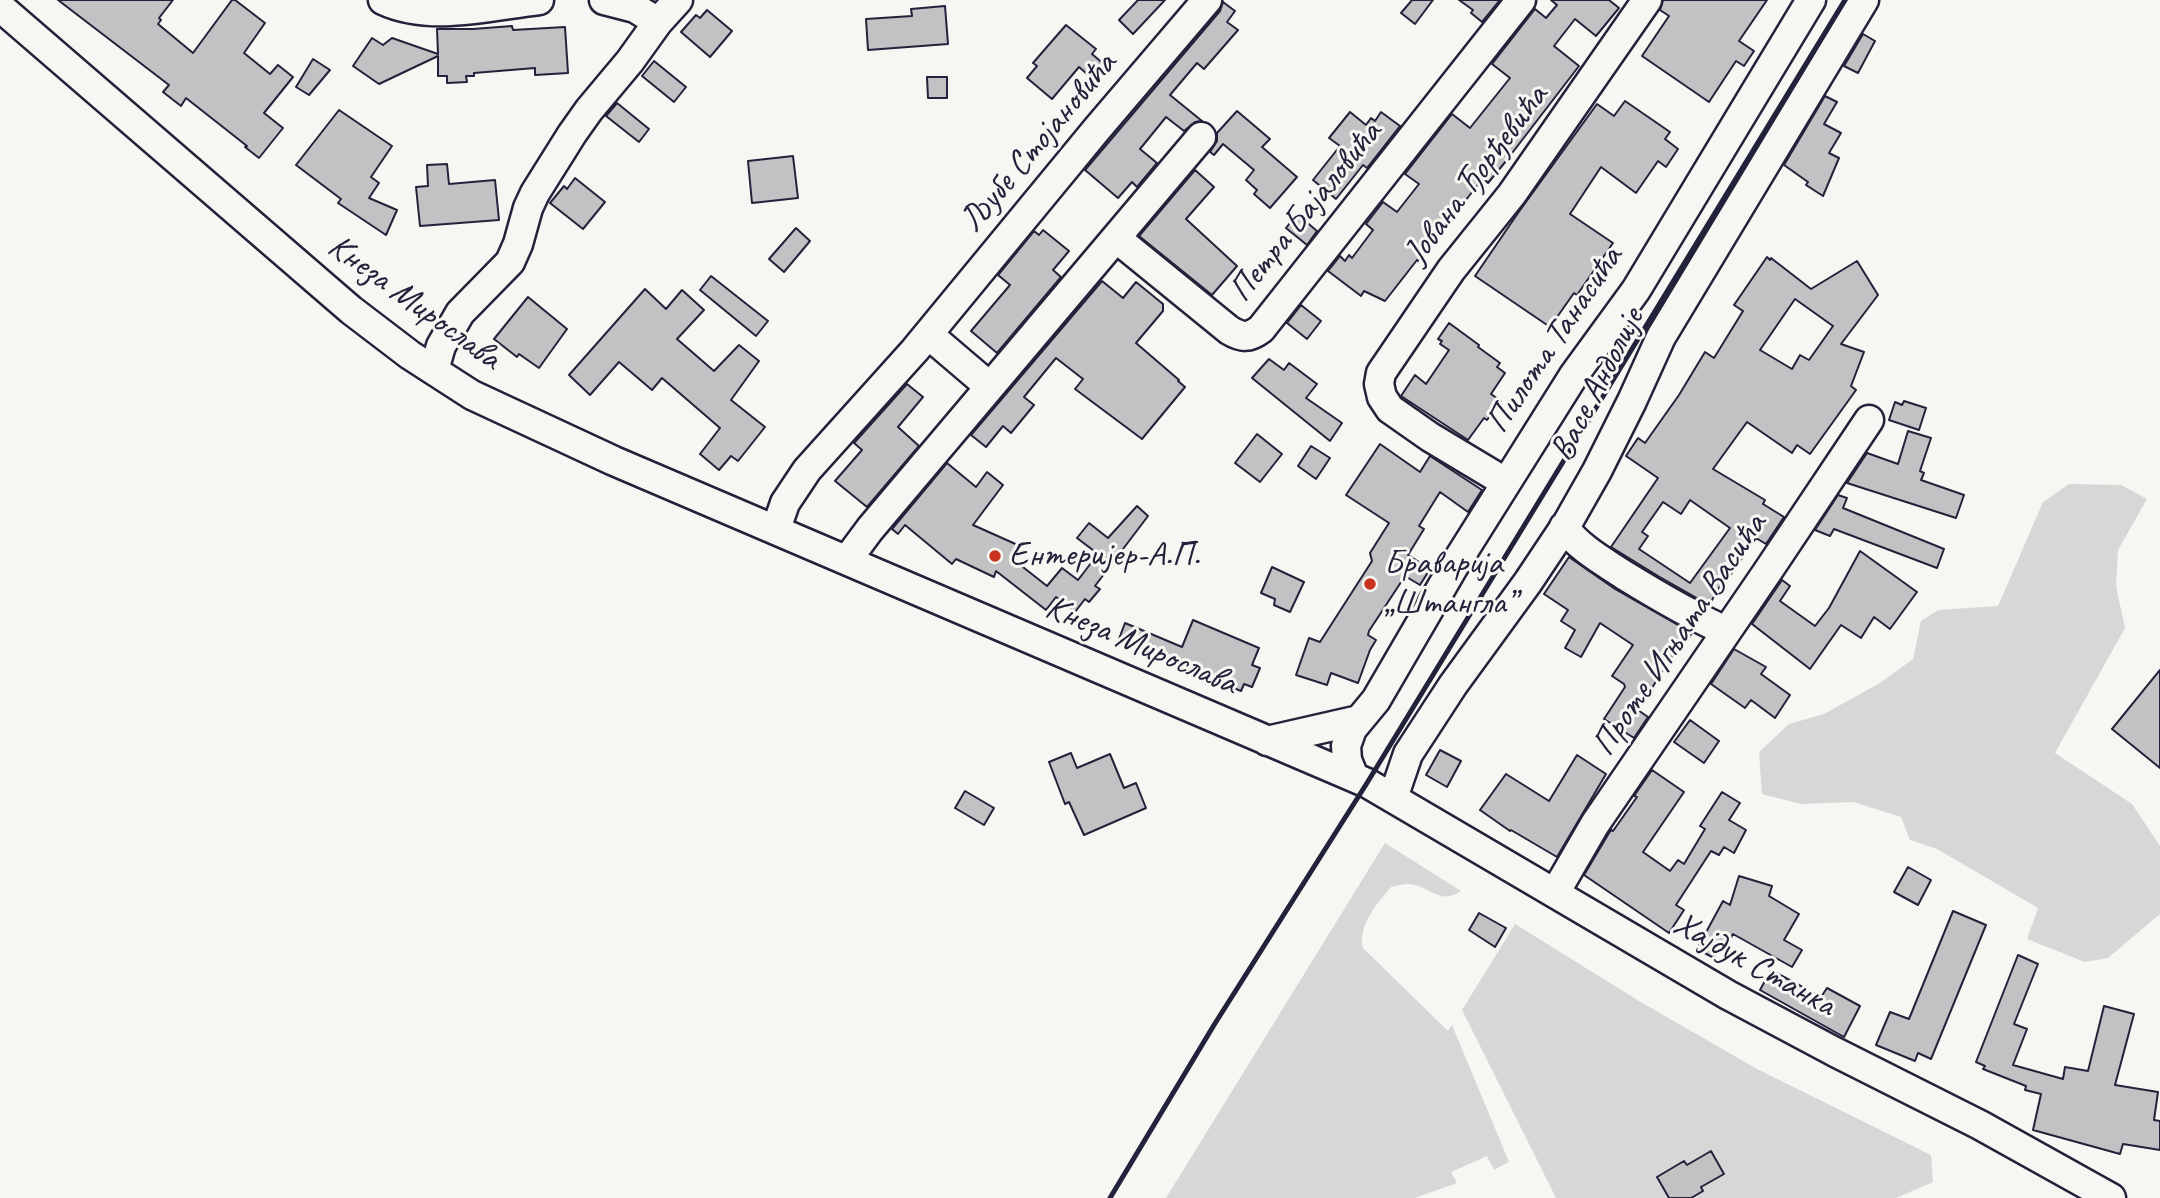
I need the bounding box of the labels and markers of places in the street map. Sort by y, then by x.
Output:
place label: Ентеријер-А.П. [1009,535,1200,577]
place label: Браварија „Штангла” [1384,543,1515,625]
marker: Ентеријер-А.П. [987,548,1003,564]
marker: Браварија „Штангла” [1362,576,1378,592]

